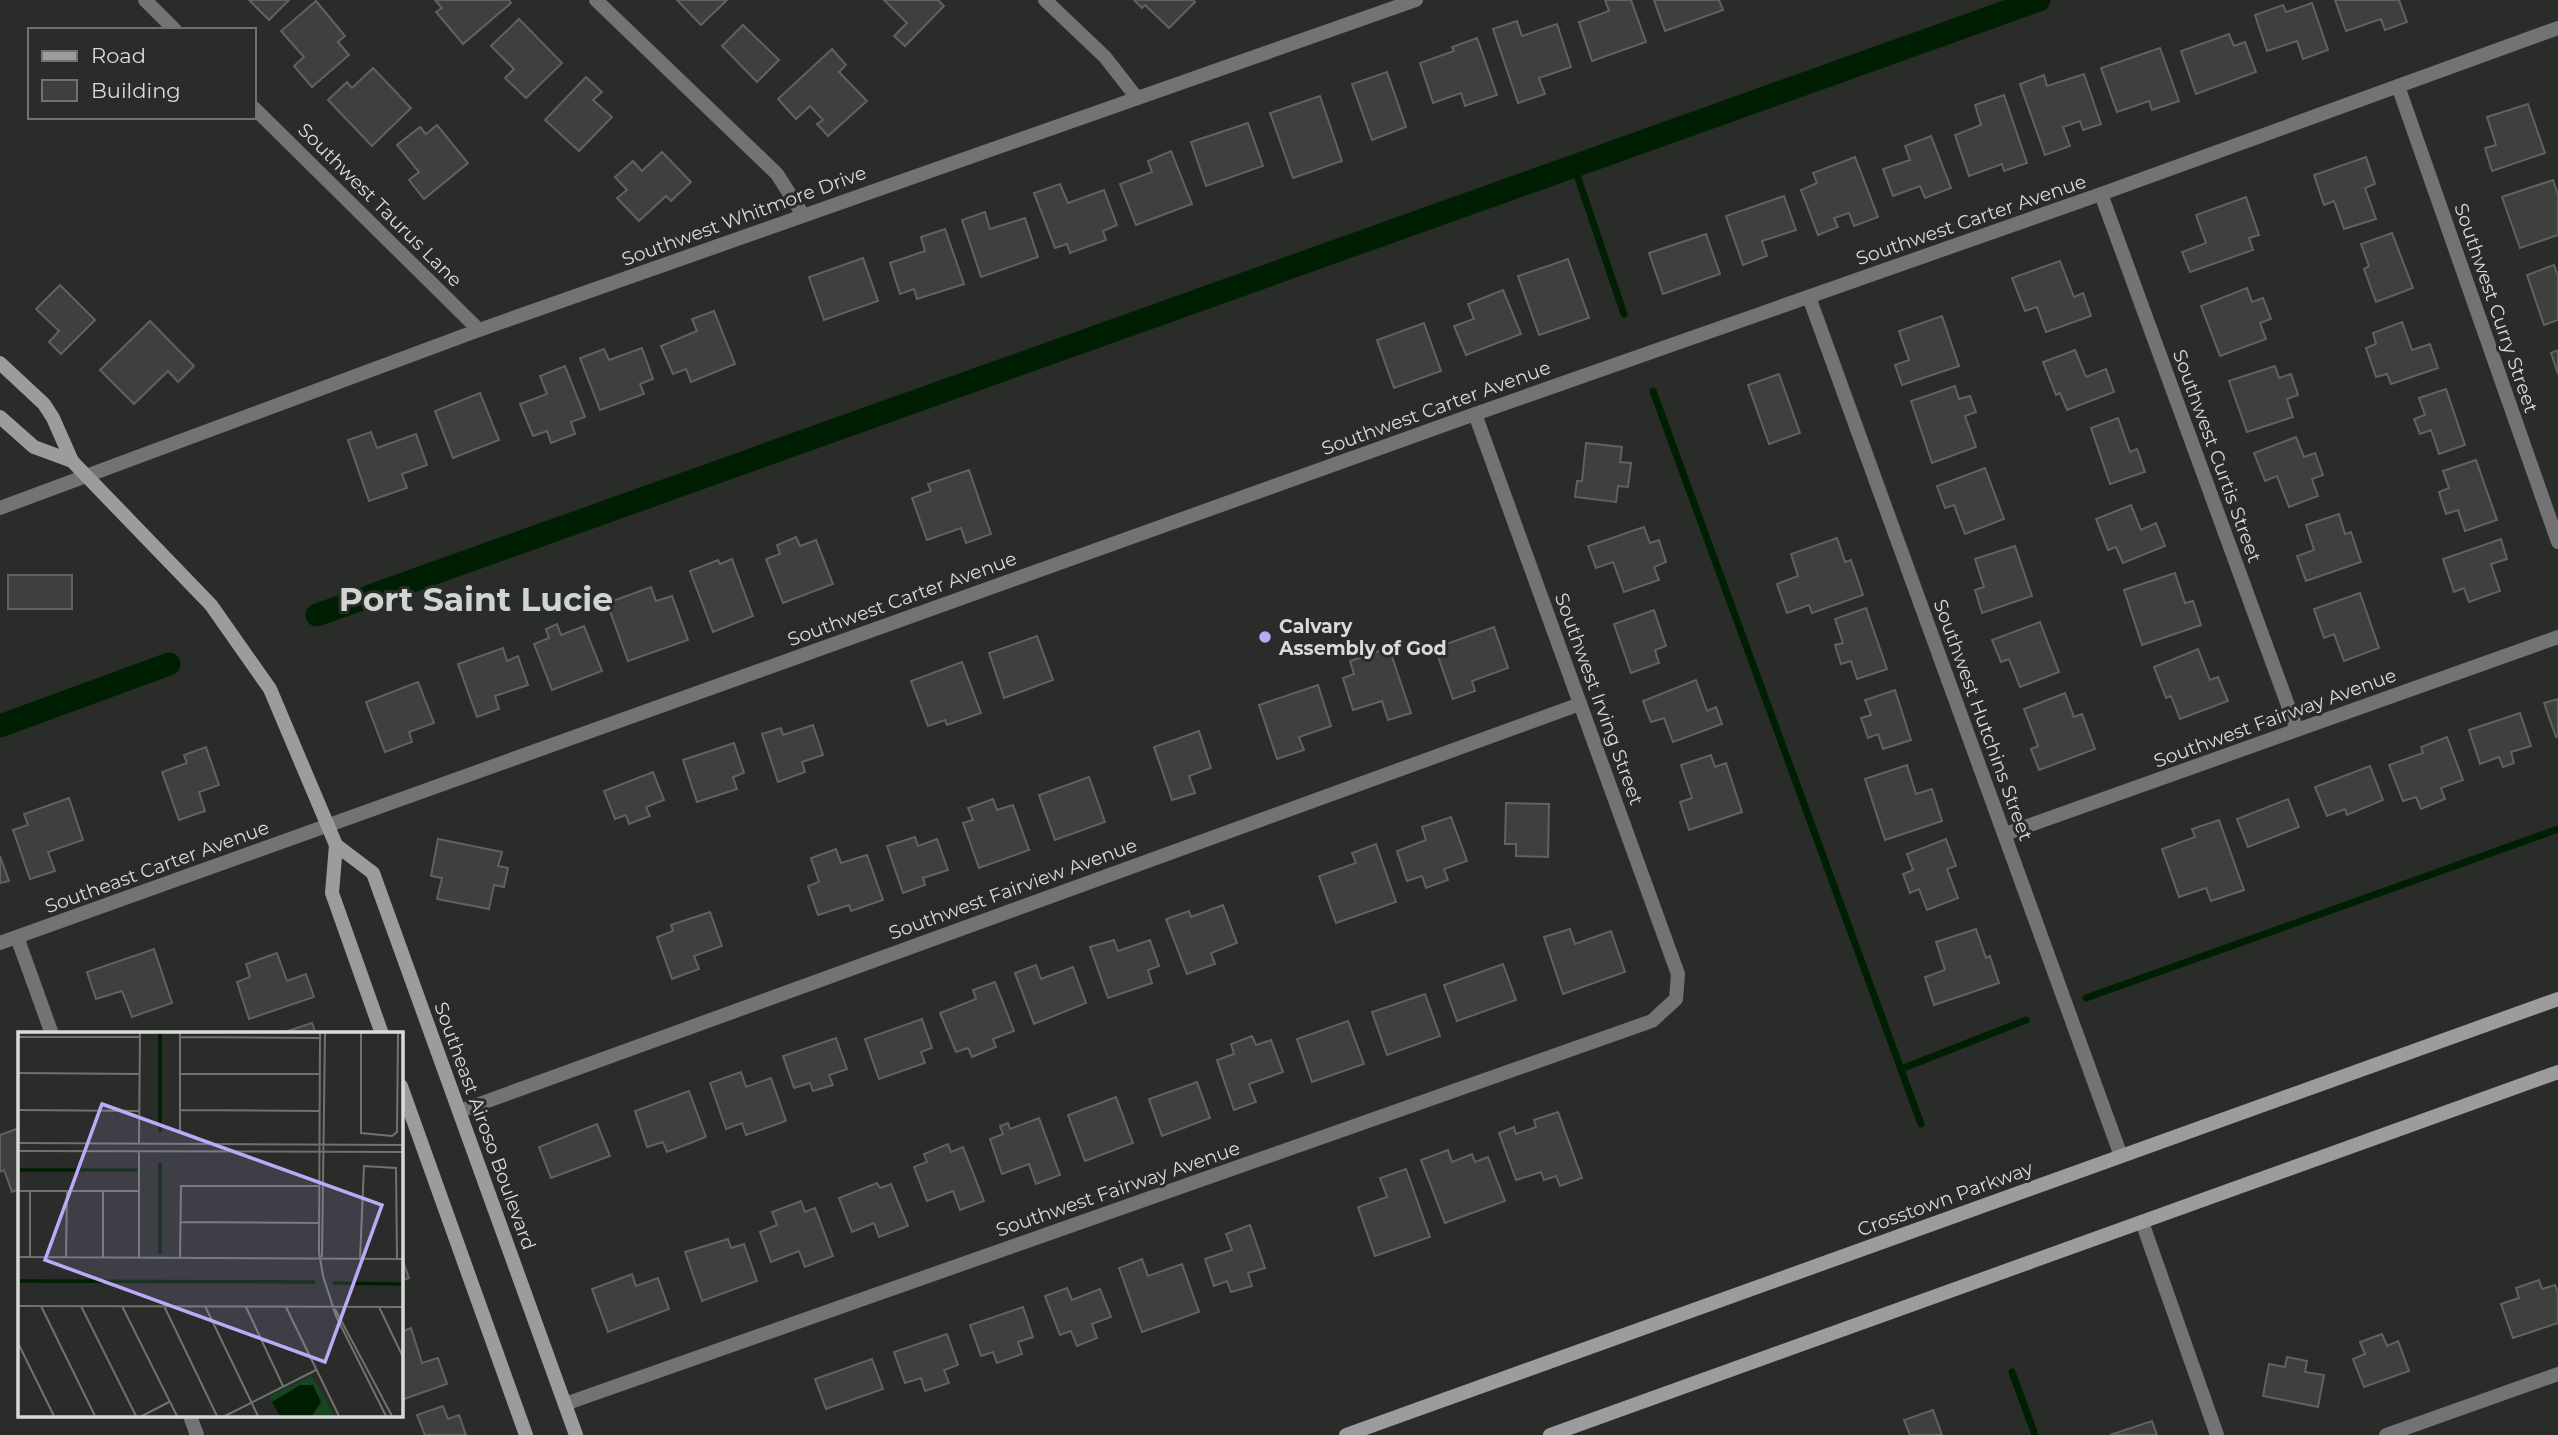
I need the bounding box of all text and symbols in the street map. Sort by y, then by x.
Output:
legend [28,28,256,119]
text: Road [91,43,146,68]
text: Building [91,78,181,103]
street label: Southwest Taurus Lane [293,118,467,292]
street label: Southwest Whitmore Drive [619,161,869,271]
street label: Southwest Carter Avenue [1853,170,2089,270]
street label: Southwest Curry Street [2449,200,2543,416]
street label: Southwest Curtis Street [2168,346,2266,566]
street label: Southwest Carter Avenue [1318,356,1554,460]
street label: Southwest Carter Avenue [784,547,1020,651]
district label: Port Saint Lucie [339,579,613,619]
street label: Southwest Irving Street [1550,590,1648,808]
street label: Southwest Hutchins Street [1929,596,2038,844]
place label: Calvary Assembly of God [1278,615,1447,660]
marker: Calvary Assembly of God [1257,629,1273,645]
street label: Southwest Fairway Avenue [2150,663,2400,773]
street label: Southeast Carter Avenue [42,816,272,918]
street label: Southwest Fairview Avenue [886,833,1140,945]
street label: Southeast Airoso Boulevard [429,999,541,1253]
inset map [18,1032,402,1418]
street label: Southwest Fairway Avenue [993,1136,1243,1242]
street label: Crosstown Parkway [1854,1156,2037,1241]

